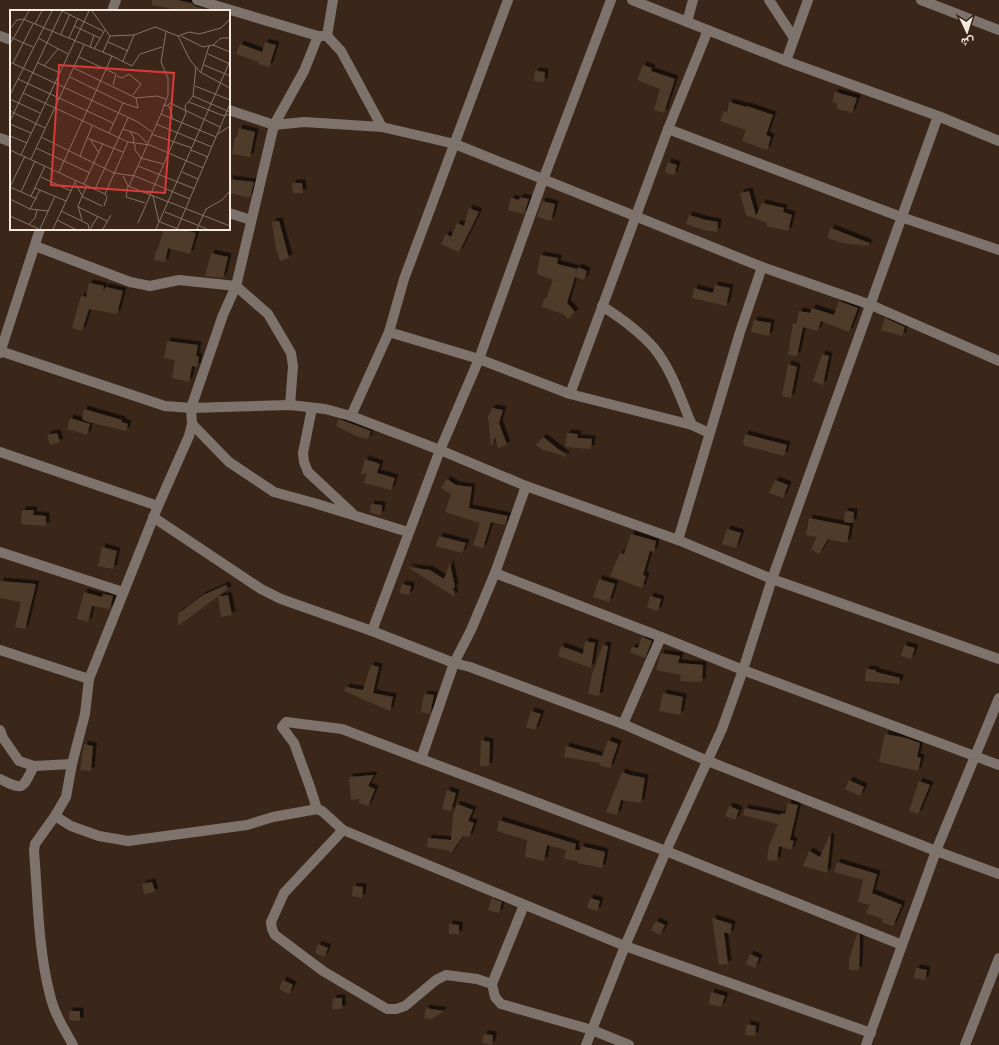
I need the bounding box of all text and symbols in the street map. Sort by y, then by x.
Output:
inset map [10,10,230,230]
north arrow [947,12,987,52]
text: ش [961,35,975,49]

